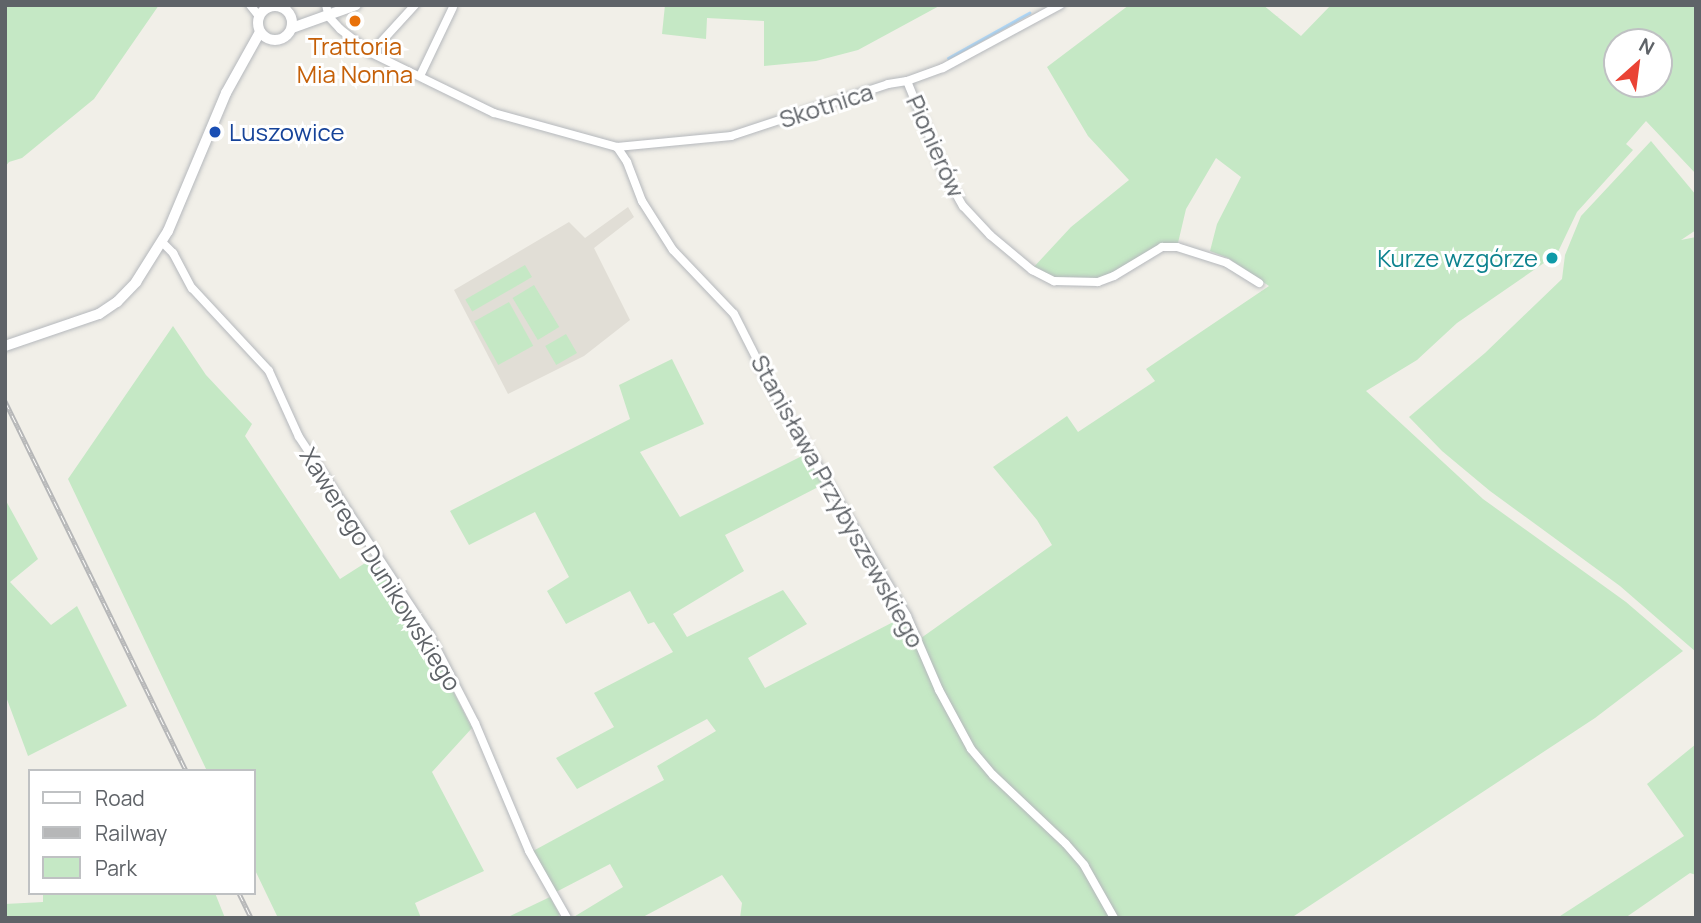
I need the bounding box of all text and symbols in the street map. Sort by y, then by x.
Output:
marker: Trattoria Mia Nonna [347,13,363,29]
north arrow [1603,28,1673,98]
place label: Trattoria Mia Nonna [297,32,413,88]
text: N [1635,32,1659,61]
street label: Skotnica [776,76,876,134]
street label: Pionierów [901,90,971,202]
place label: Luszowice [229,118,345,146]
marker: Luszowice [207,124,223,140]
place label: Kurze wzgórze [1377,244,1538,272]
marker: Kurze wzgórze [1544,250,1560,266]
street label: Stanisława Przybyszewskiego [745,350,931,652]
street label: Xawerego Dunikowskiego [294,442,468,696]
legend [28,769,256,895]
text: Road [95,784,145,812]
text: Railway [95,819,167,847]
text: Park [95,854,137,882]

